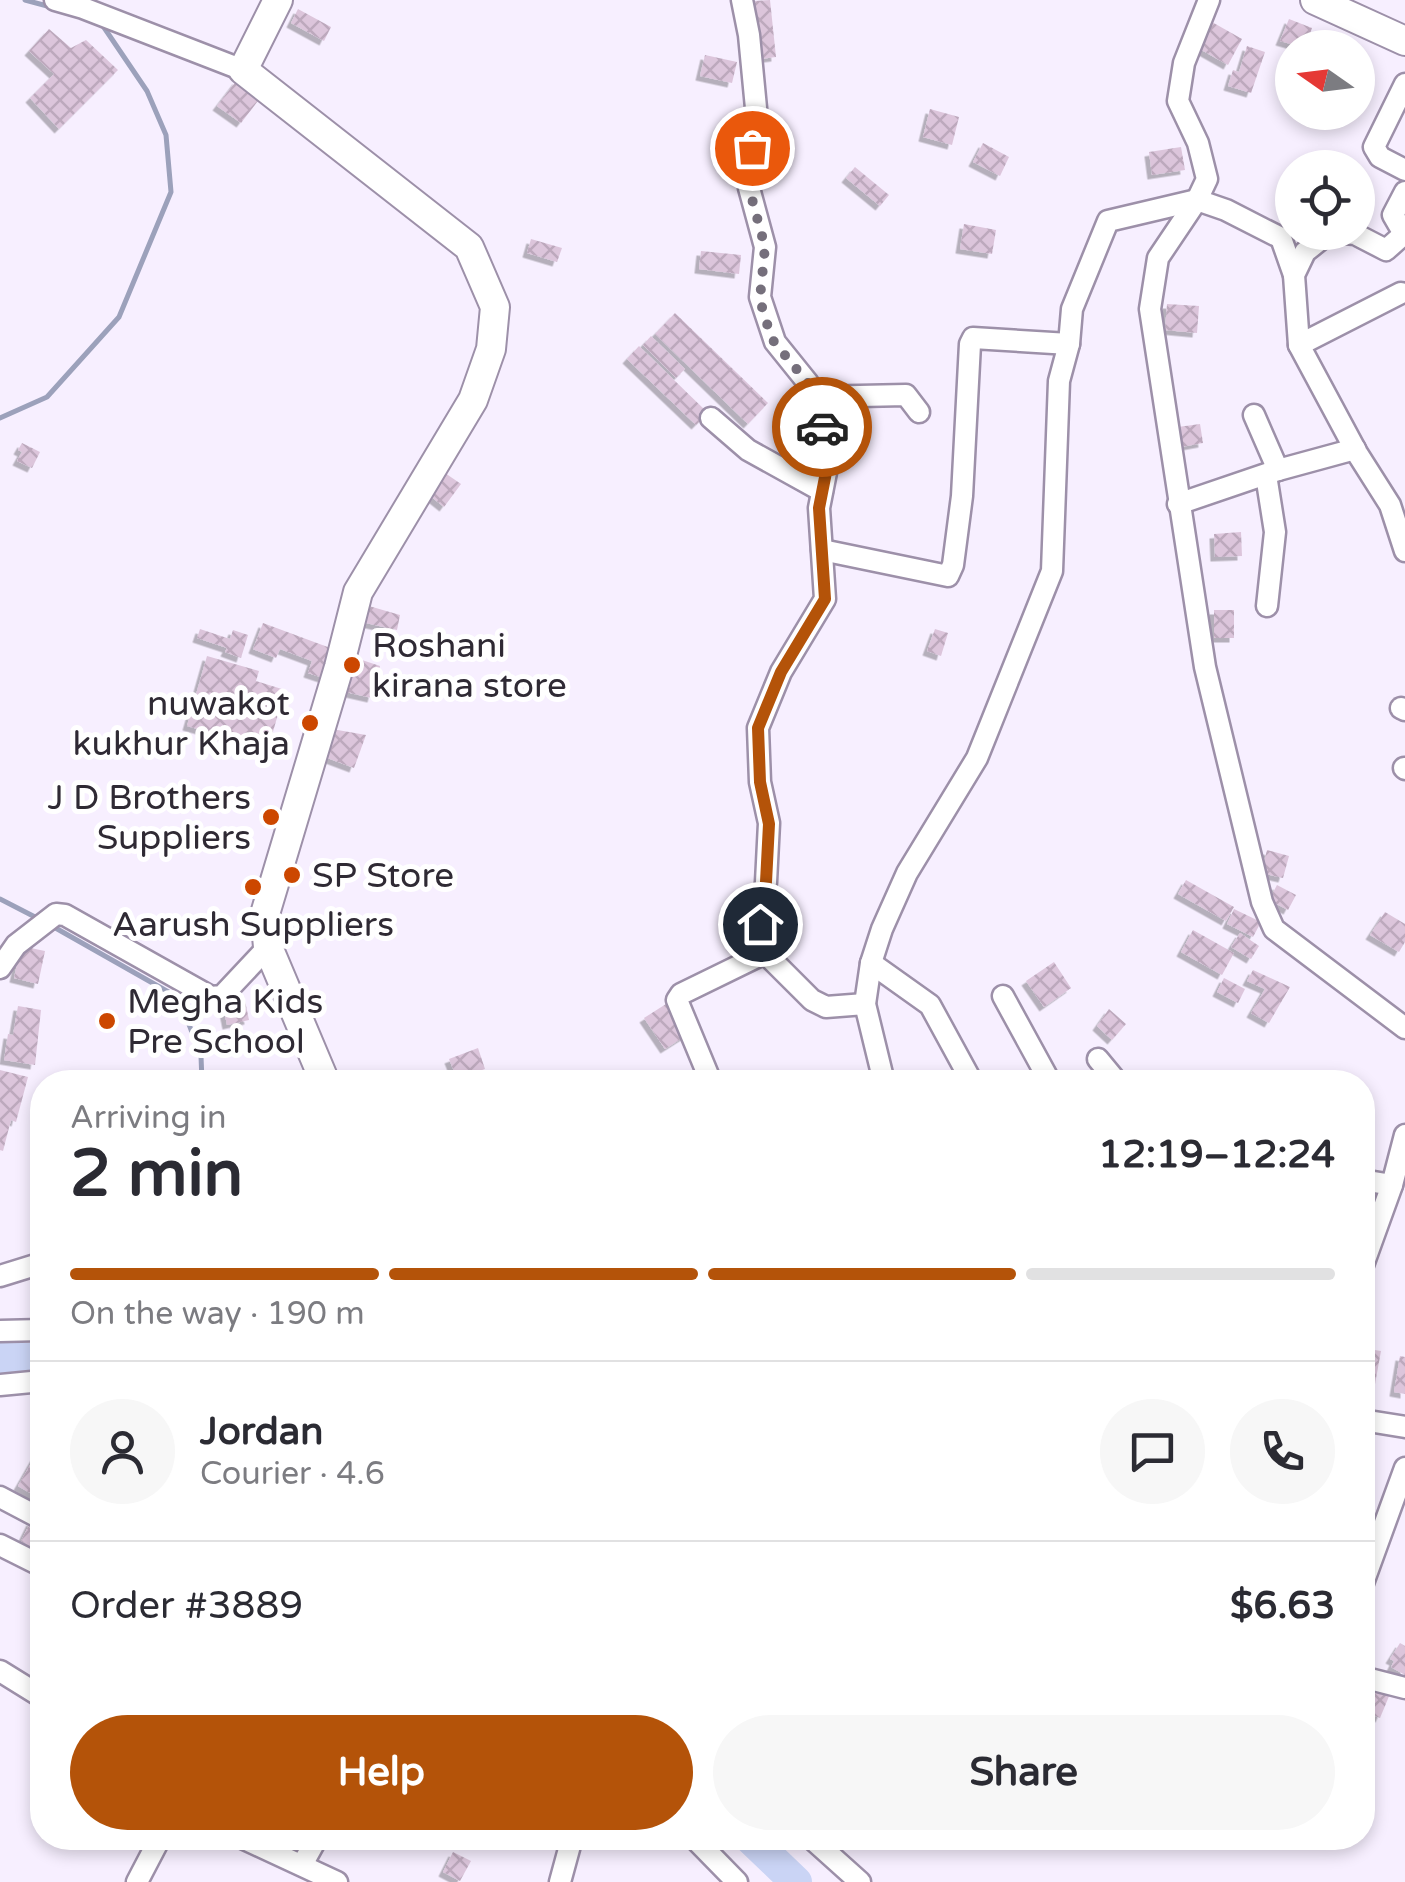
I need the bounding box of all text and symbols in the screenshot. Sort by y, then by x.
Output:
north arrow [1275,30,1375,130]
map controls [1275,30,1375,250]
pin [710,106,795,191]
icon: bag [725,121,780,176]
button: locate [1275,150,1375,250]
courier [772,377,872,477]
icon: car [795,400,850,455]
place label: Roshani kirana store [372,625,567,707]
marker: Roshani kirana store [341,654,363,676]
place label: nuwakot kukhur Khaja [73,683,290,765]
marker: nuwakot kukhur Khaja [299,712,321,734]
place label: J D Brothers Suppliers [47,777,251,859]
marker: J D Brothers Suppliers [260,806,282,828]
place label: SP Store [312,855,454,897]
marker: SP Store [281,864,303,886]
marker: Aarush Suppliers [242,876,264,898]
pin [718,882,803,967]
icon: home [733,897,788,952]
place label: Aarush Suppliers [112,904,394,946]
place label: Megha Kids Pre School [127,981,323,1063]
marker: Megha Kids Pre School [96,1010,118,1032]
text: Arriving in [70,1099,227,1137]
text: 12:19–12:24 [1098,1132,1335,1178]
text: 2 min [70,1135,243,1214]
text: On the way · 190 m [70,1295,365,1333]
button: person [70,1399,175,1504]
button: chat [1100,1399,1205,1504]
button: phone [1230,1399,1335,1504]
text: Jordan [200,1409,323,1455]
text: Courier · 4.6 [200,1455,385,1493]
text: Order #3889 [70,1583,303,1629]
text: $6.63 [1230,1583,1335,1629]
button: Help [70,1715,693,1830]
button: Share [713,1715,1335,1830]

